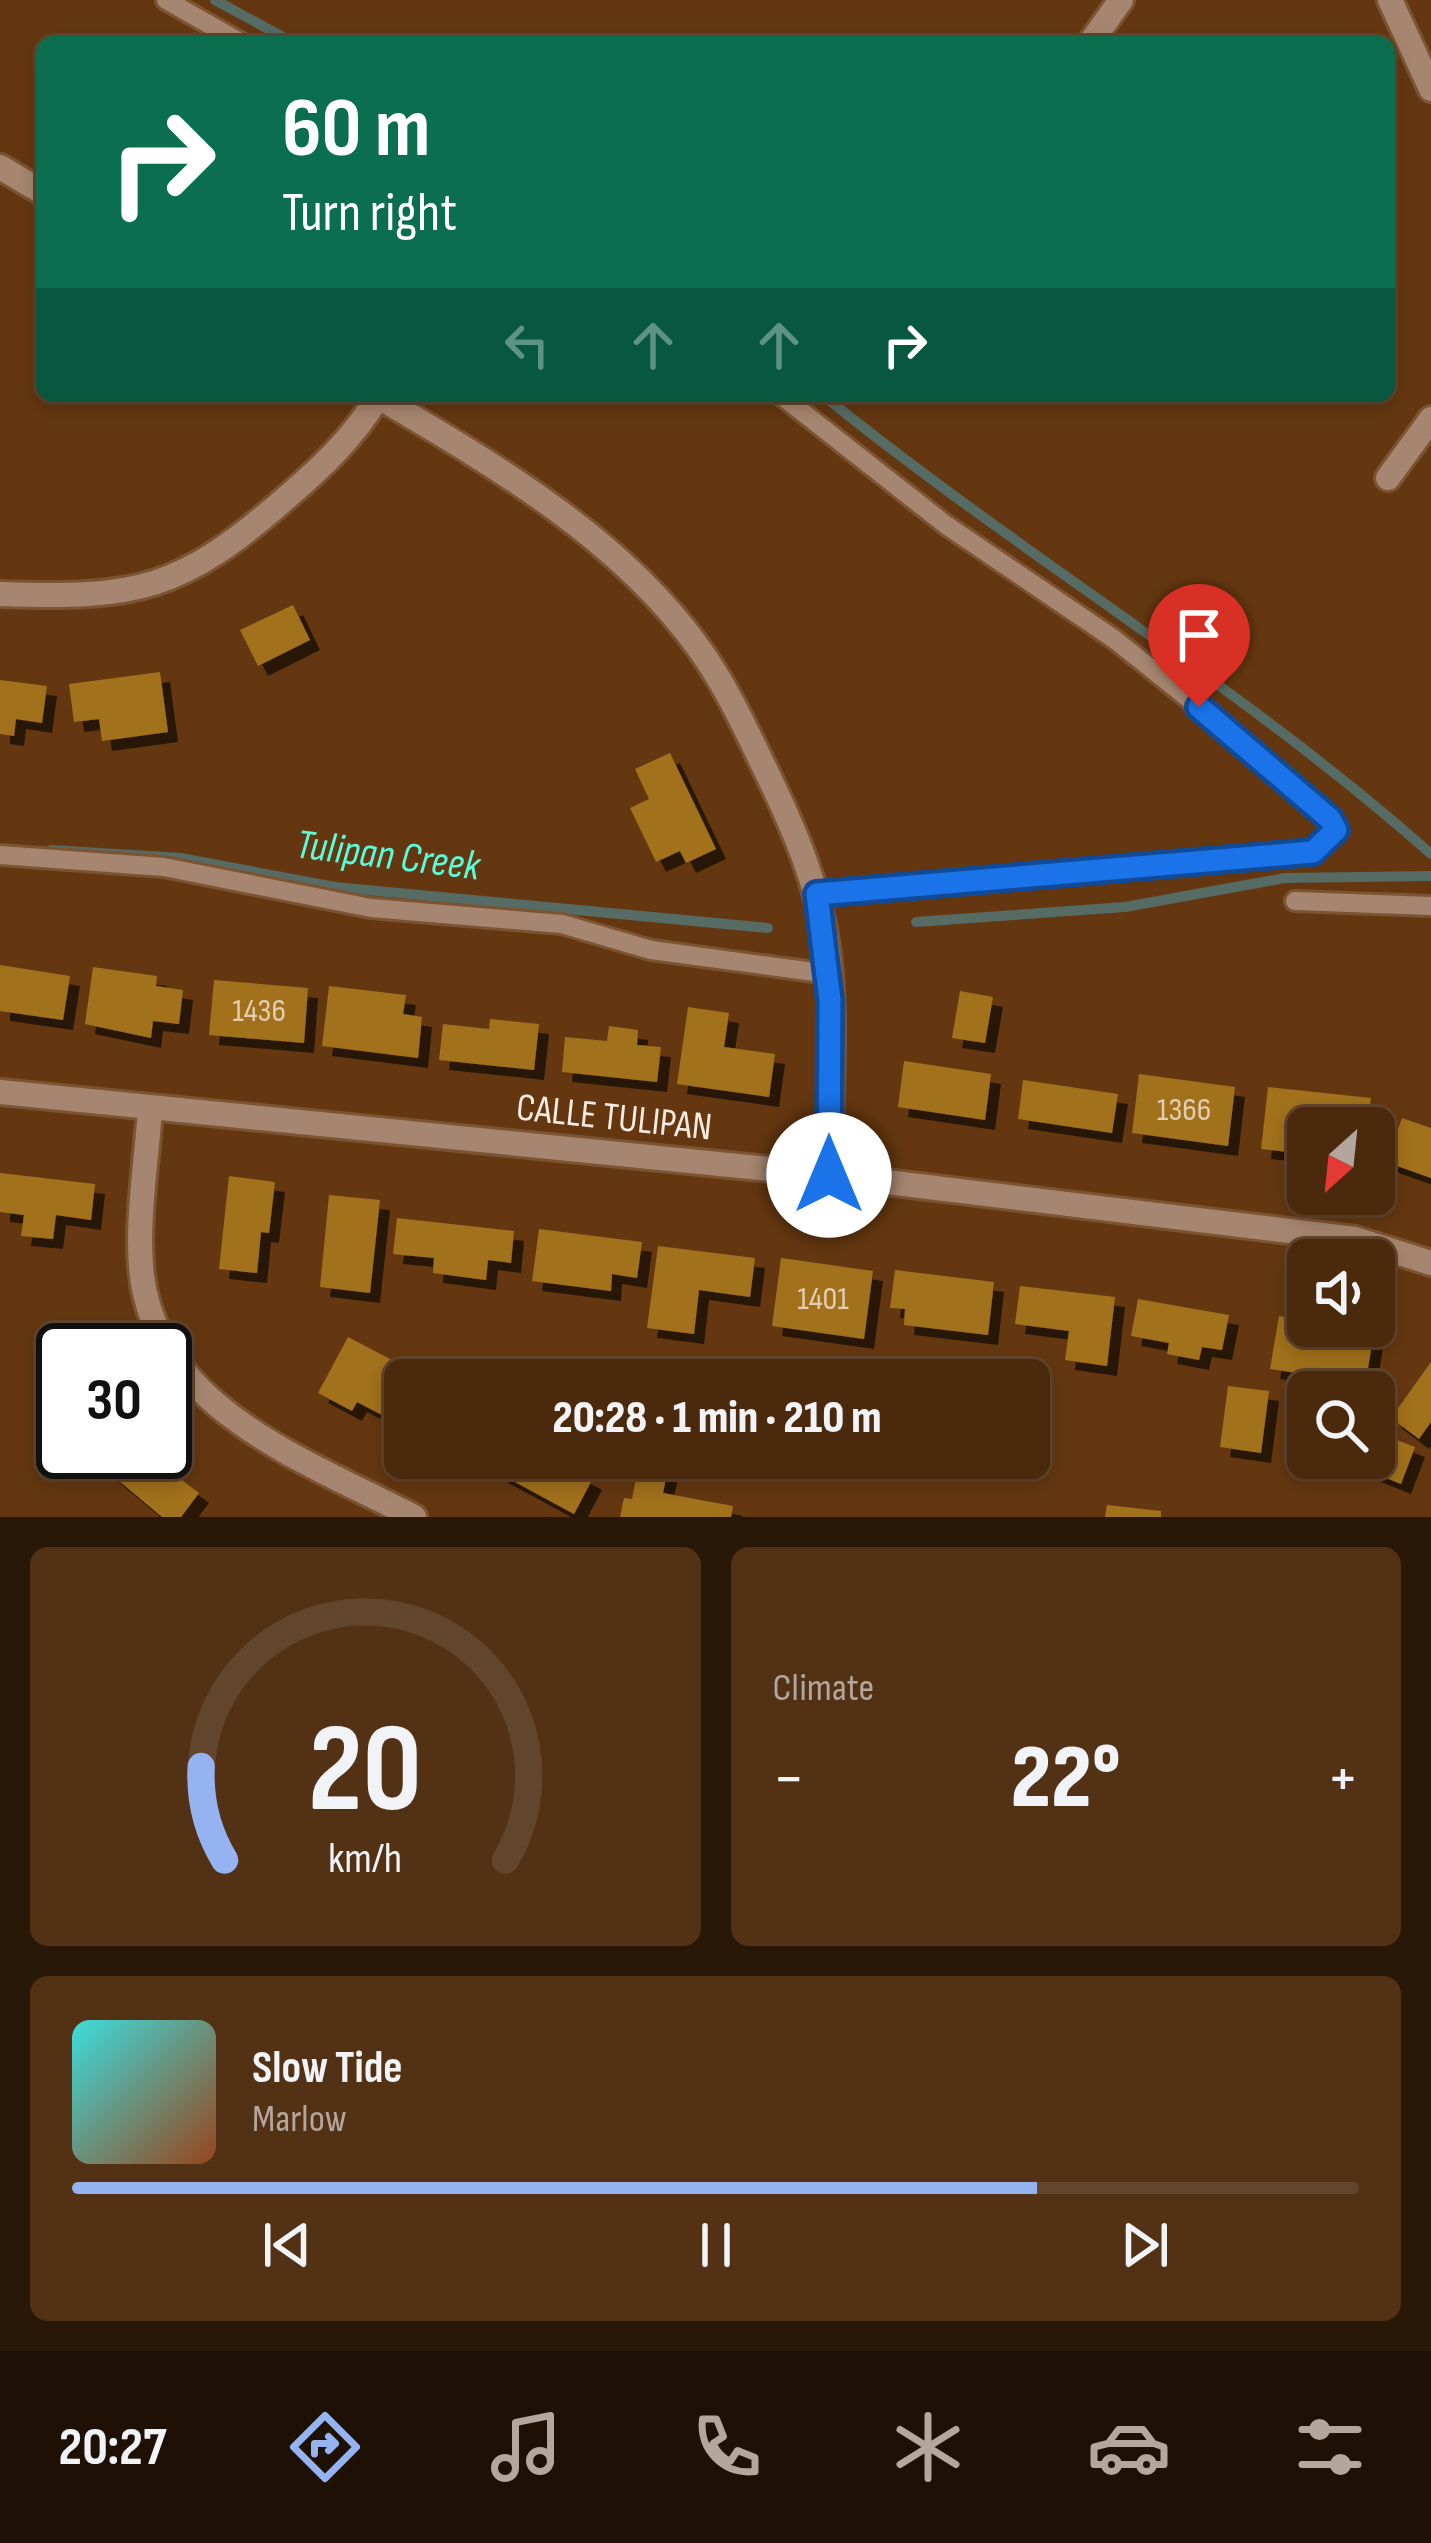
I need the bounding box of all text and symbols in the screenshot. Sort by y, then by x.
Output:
text: 60 m [282,79,430,180]
icon: right [84,84,240,240]
text: Turn right [282,181,457,246]
icon: left [494,312,560,378]
icon: ahead [620,312,686,378]
icon: ahead [746,312,812,378]
icon: right [872,312,938,378]
pin [1148,584,1250,707]
icon: arrive [1166,602,1232,668]
water label: Tulipan Creek [293,819,484,893]
house number: 1436 [232,991,286,1031]
street label: CALLE TULIPAN [514,1084,714,1152]
house number: 1366 [1157,1090,1211,1130]
north arrow [1287,1107,1395,1215]
map controls [1287,1107,1395,1479]
position arrow [766,1112,892,1238]
button: sound [1287,1239,1395,1347]
house number: 1401 [797,1279,849,1319]
speed limit sign: 30 [36,1323,192,1479]
button: search [1287,1371,1395,1479]
text: 20:28 · 1 min · 210 m [553,1391,881,1446]
text: Climate [773,1665,874,1712]
text: 20 [308,1697,422,1846]
text: 22° [1011,1725,1121,1833]
text: − [773,1740,805,1819]
text: + [1327,1740,1359,1819]
text: km/h [328,1832,402,1884]
text: Slow Tide [252,2041,403,2096]
text: Marlow [252,2096,347,2143]
icon: previous [254,2212,320,2278]
icon: pause [683,2212,749,2278]
icon: next [1112,2212,1178,2278]
icon: directions [283,2405,367,2489]
icon: music [484,2405,568,2489]
icon: phone [685,2405,769,2489]
icon: climate [886,2405,970,2489]
icon: car [1087,2405,1171,2489]
icon: filters [1288,2405,1372,2489]
text: 20:27 [59,2415,166,2480]

